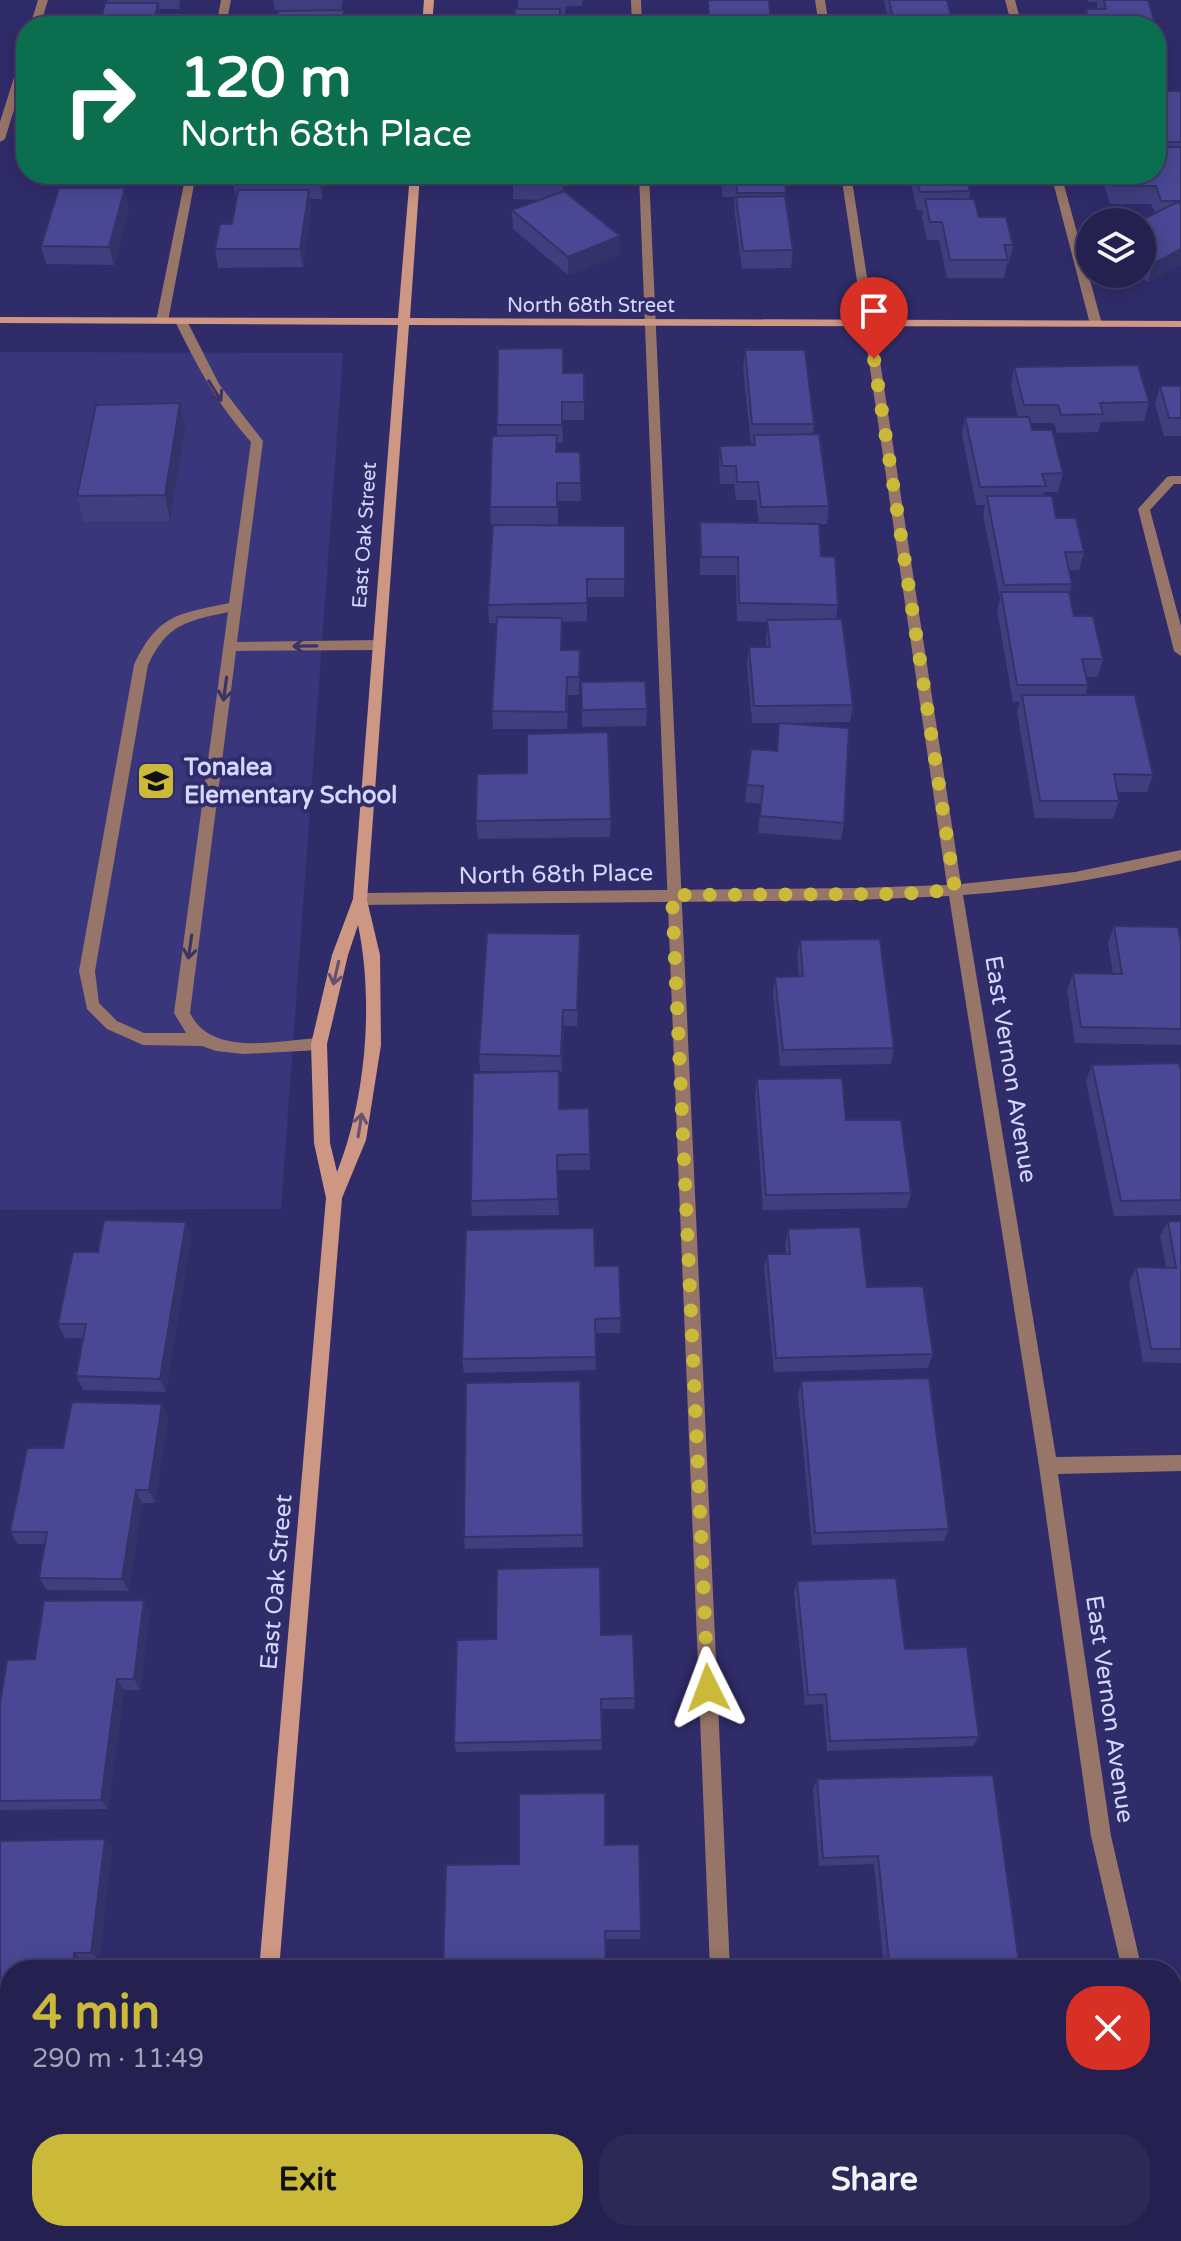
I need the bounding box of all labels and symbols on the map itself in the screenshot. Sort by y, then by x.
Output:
pin [840,277,908,359]
street label: North 68th Street [507,294,675,318]
one-way arrow [208,379,224,402]
street label: East Oak Street [348,461,382,609]
one-way arrow [292,638,319,654]
one-way arrow [217,676,232,701]
place label: Tonalea Elementary School [183,753,397,810]
school or university icon: Tonalea Elementary School [135,760,177,802]
street label: North 68th Place [458,858,654,891]
one-way arrow [182,934,197,959]
street label: East Vernon Avenue [978,953,1043,1185]
one-way arrow [328,959,343,985]
one-way arrow [353,1112,368,1138]
street label: East Oak Street [254,1493,299,1671]
street label: East Vernon Avenue [1079,1593,1140,1825]
position arrow [666,1646,750,1730]

